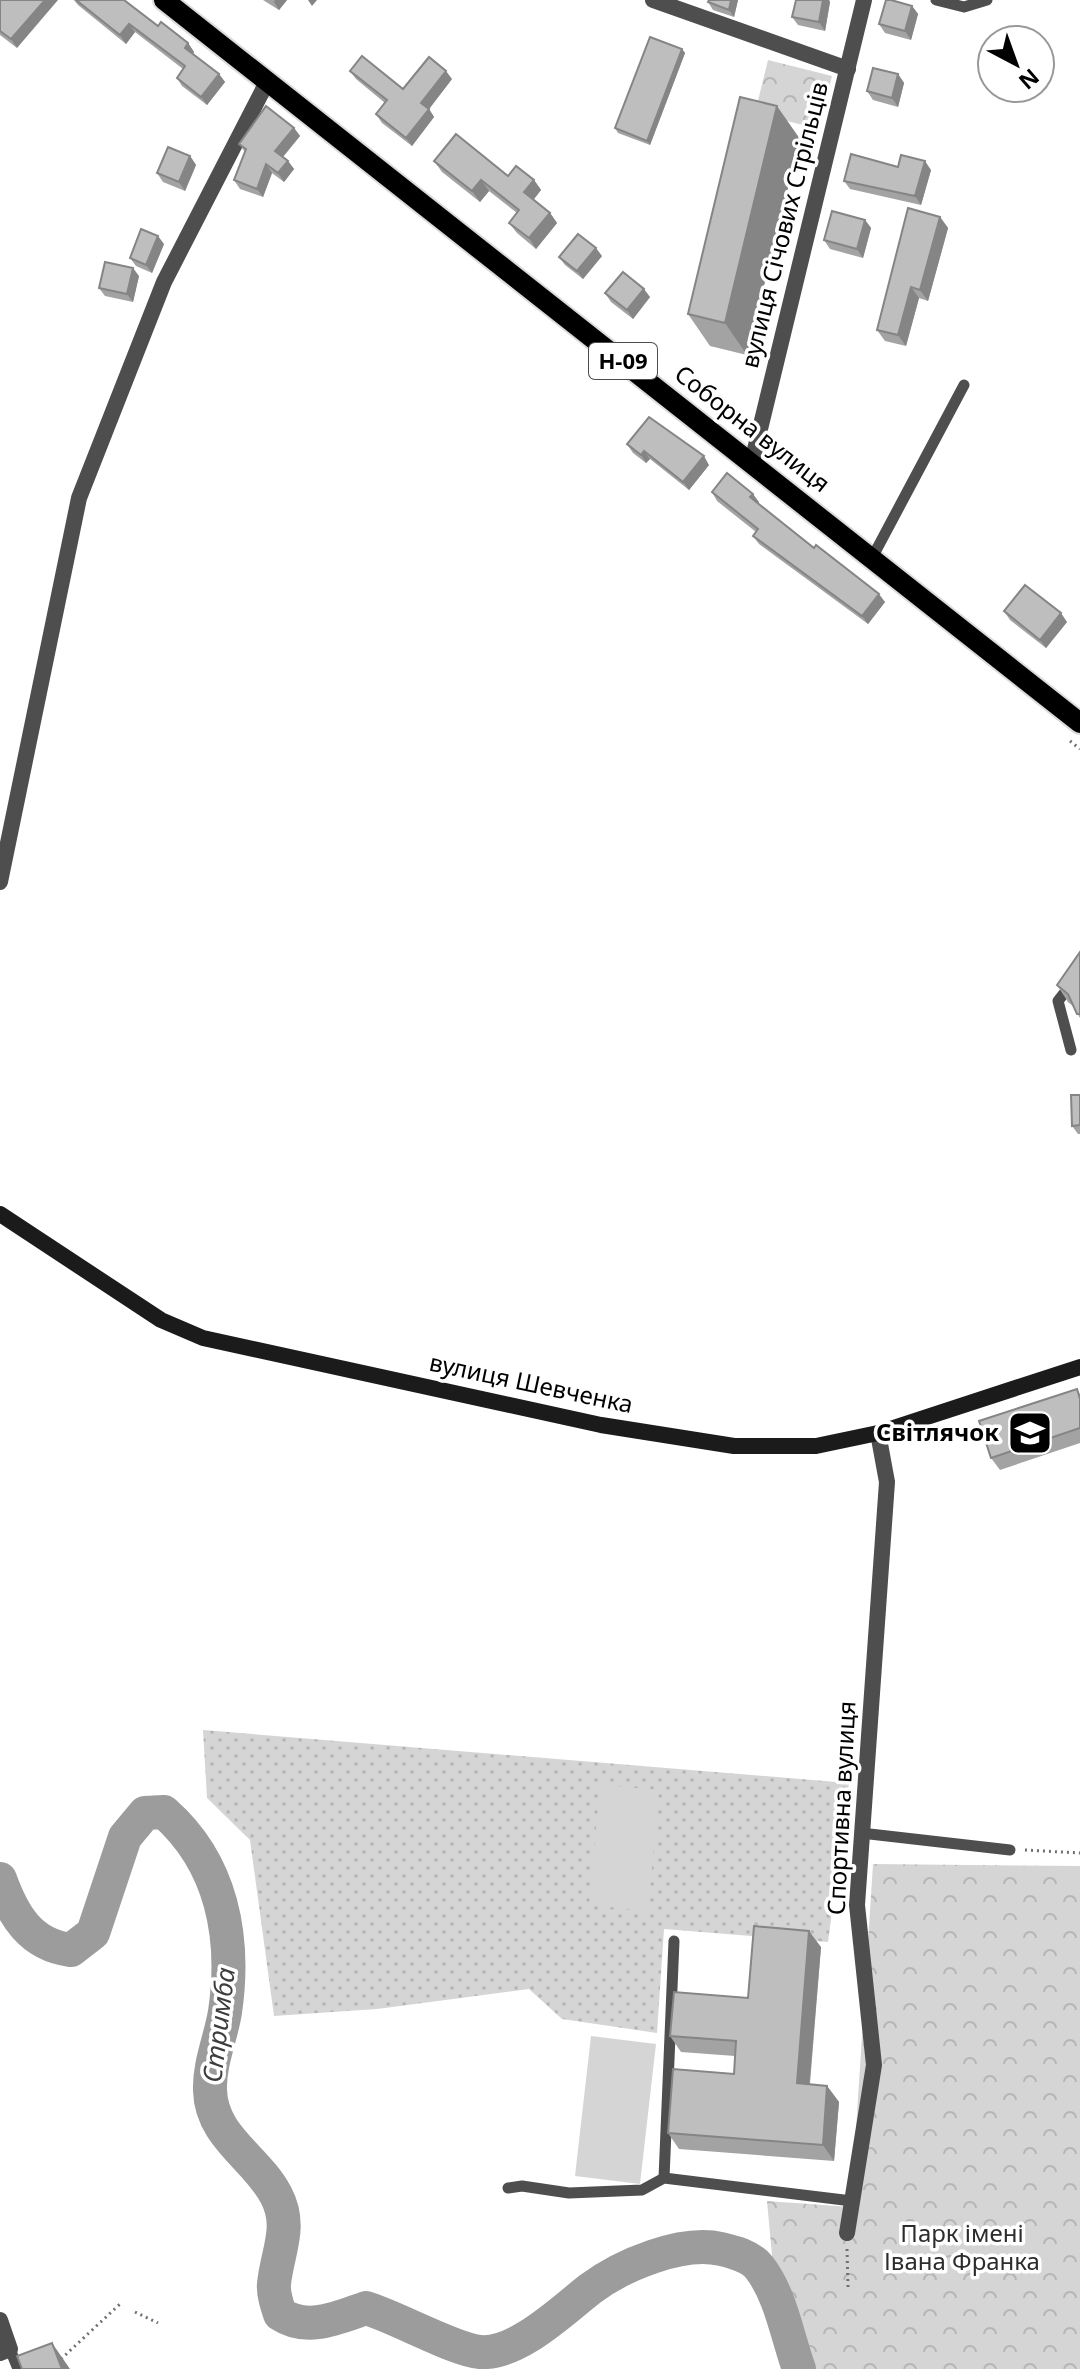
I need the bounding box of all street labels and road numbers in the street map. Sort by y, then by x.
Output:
street label: вулиця Січових Стрільців [732,78,835,371]
road number: Н-09 [589,343,657,379]
street label: Соборна вулиця [668,357,838,499]
street label: вулиця Шевченка [426,1345,636,1420]
street label: Спортивна вулиця [818,1700,863,1916]

